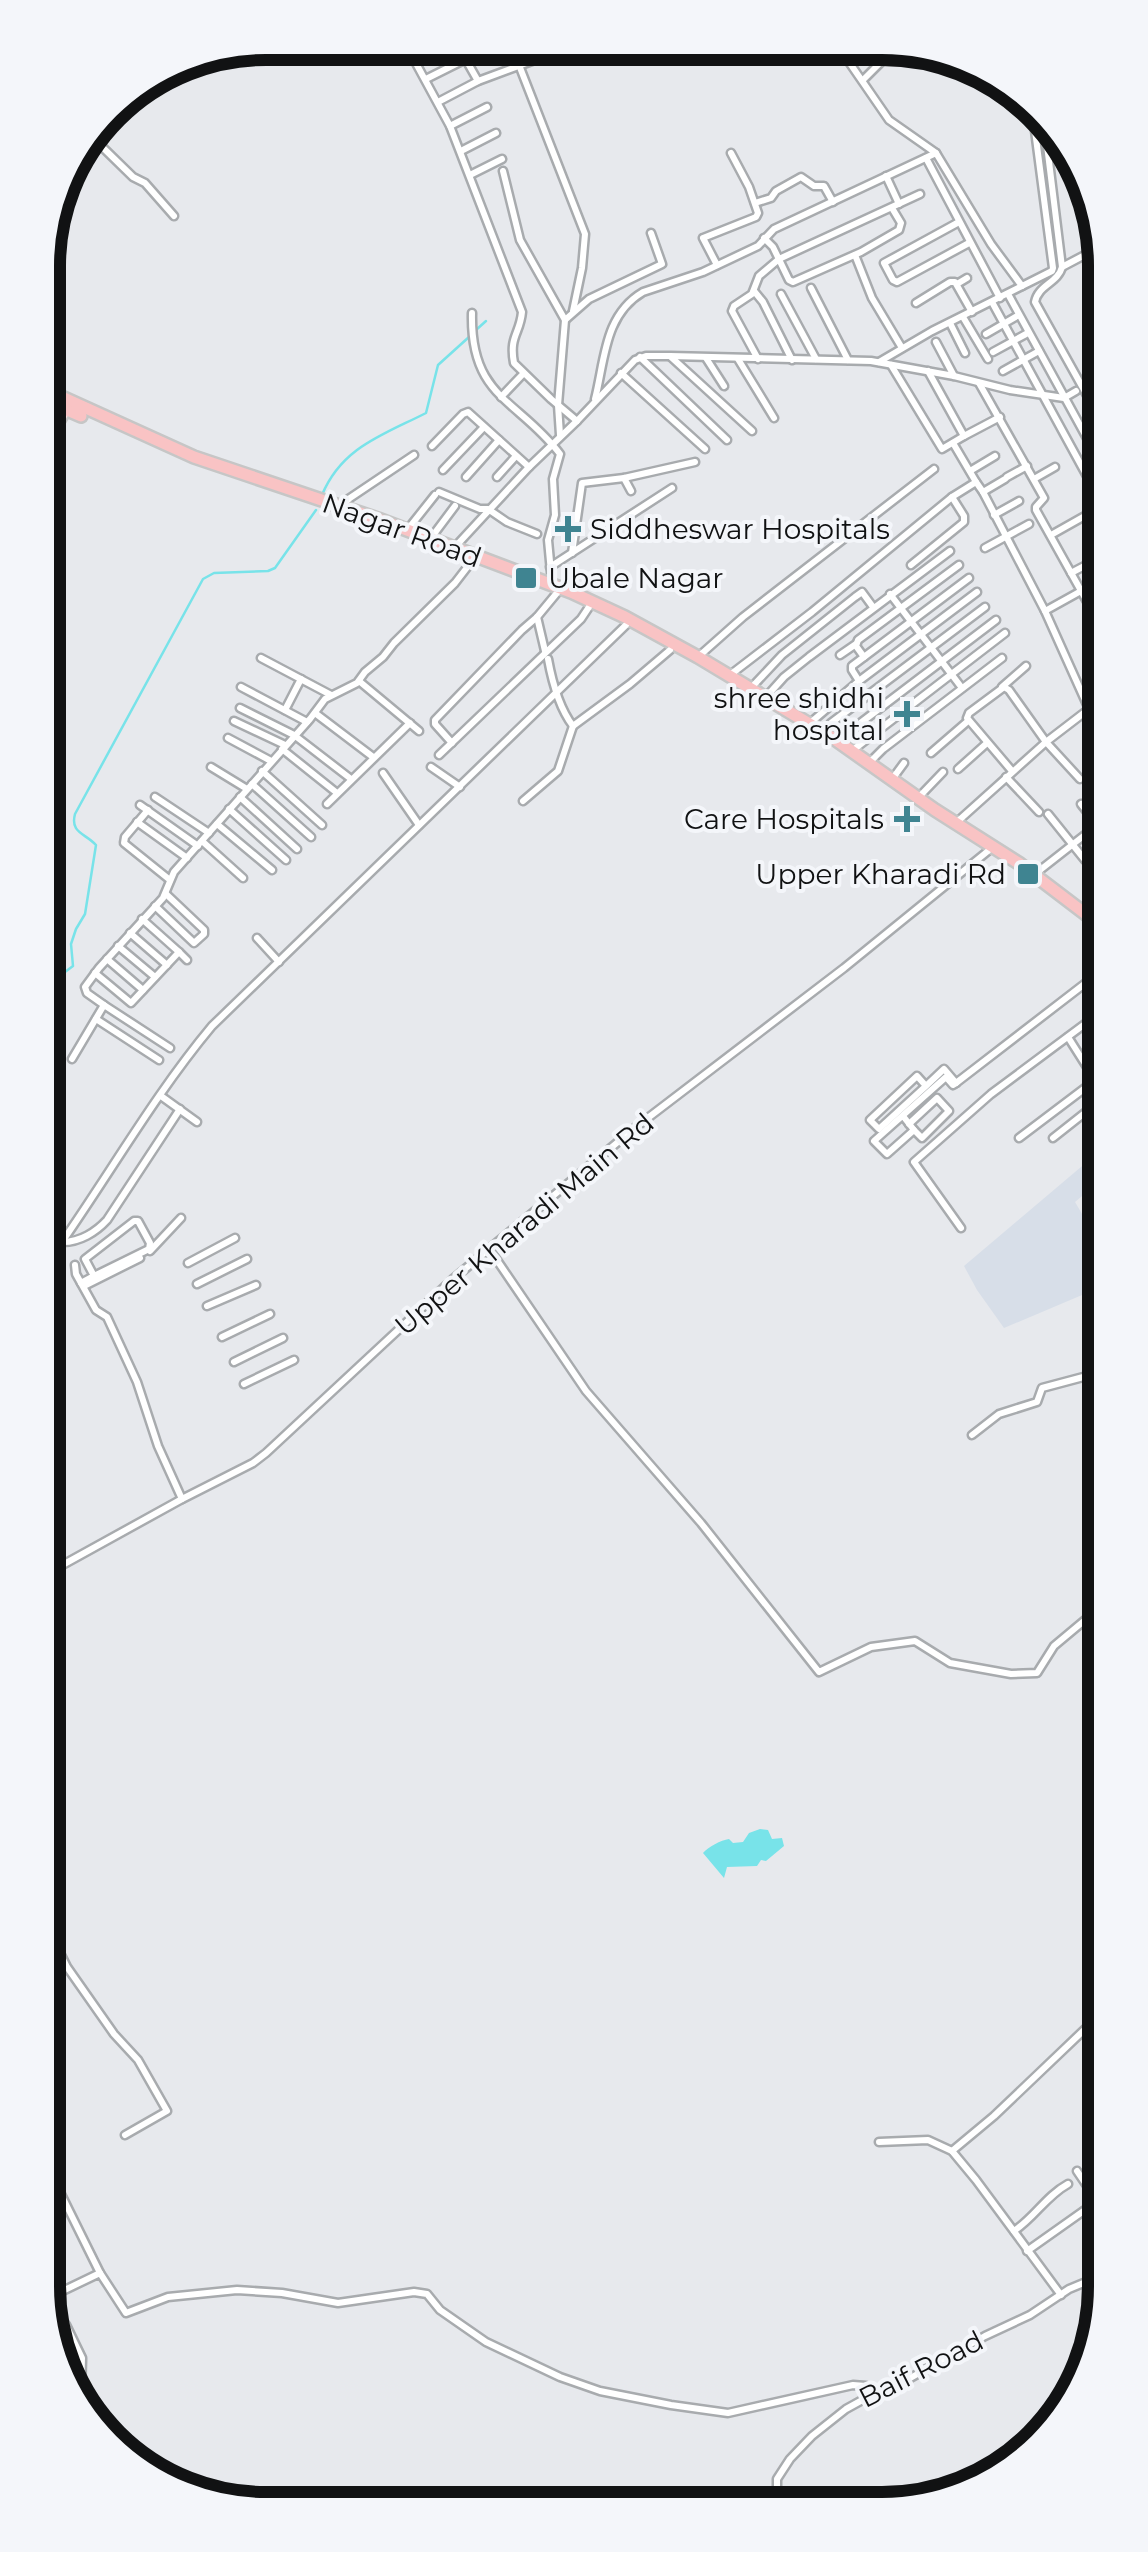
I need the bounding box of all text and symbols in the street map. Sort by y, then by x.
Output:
street label: Nagar Road [318,486,486,574]
place label: Siddheswar Hospitals [590,512,890,546]
marker: Siddheswar Hospitals [555,516,581,542]
place label: Ubale Nagar [548,561,724,595]
marker: Ubale Nagar [513,565,539,591]
place label: shree shidhi hospital [714,681,884,747]
marker: shree shidhi hospital [894,701,920,727]
place label: Care Hospitals [684,802,884,836]
marker: Care Hospitals [894,806,920,832]
place label: Upper Kharadi Rd [755,857,1006,891]
marker: Upper Kharadi Rd [1015,861,1041,887]
street label: Upper Kharadi Main Rd [388,1106,660,1342]
street label: Baif Road [853,2323,989,2415]

